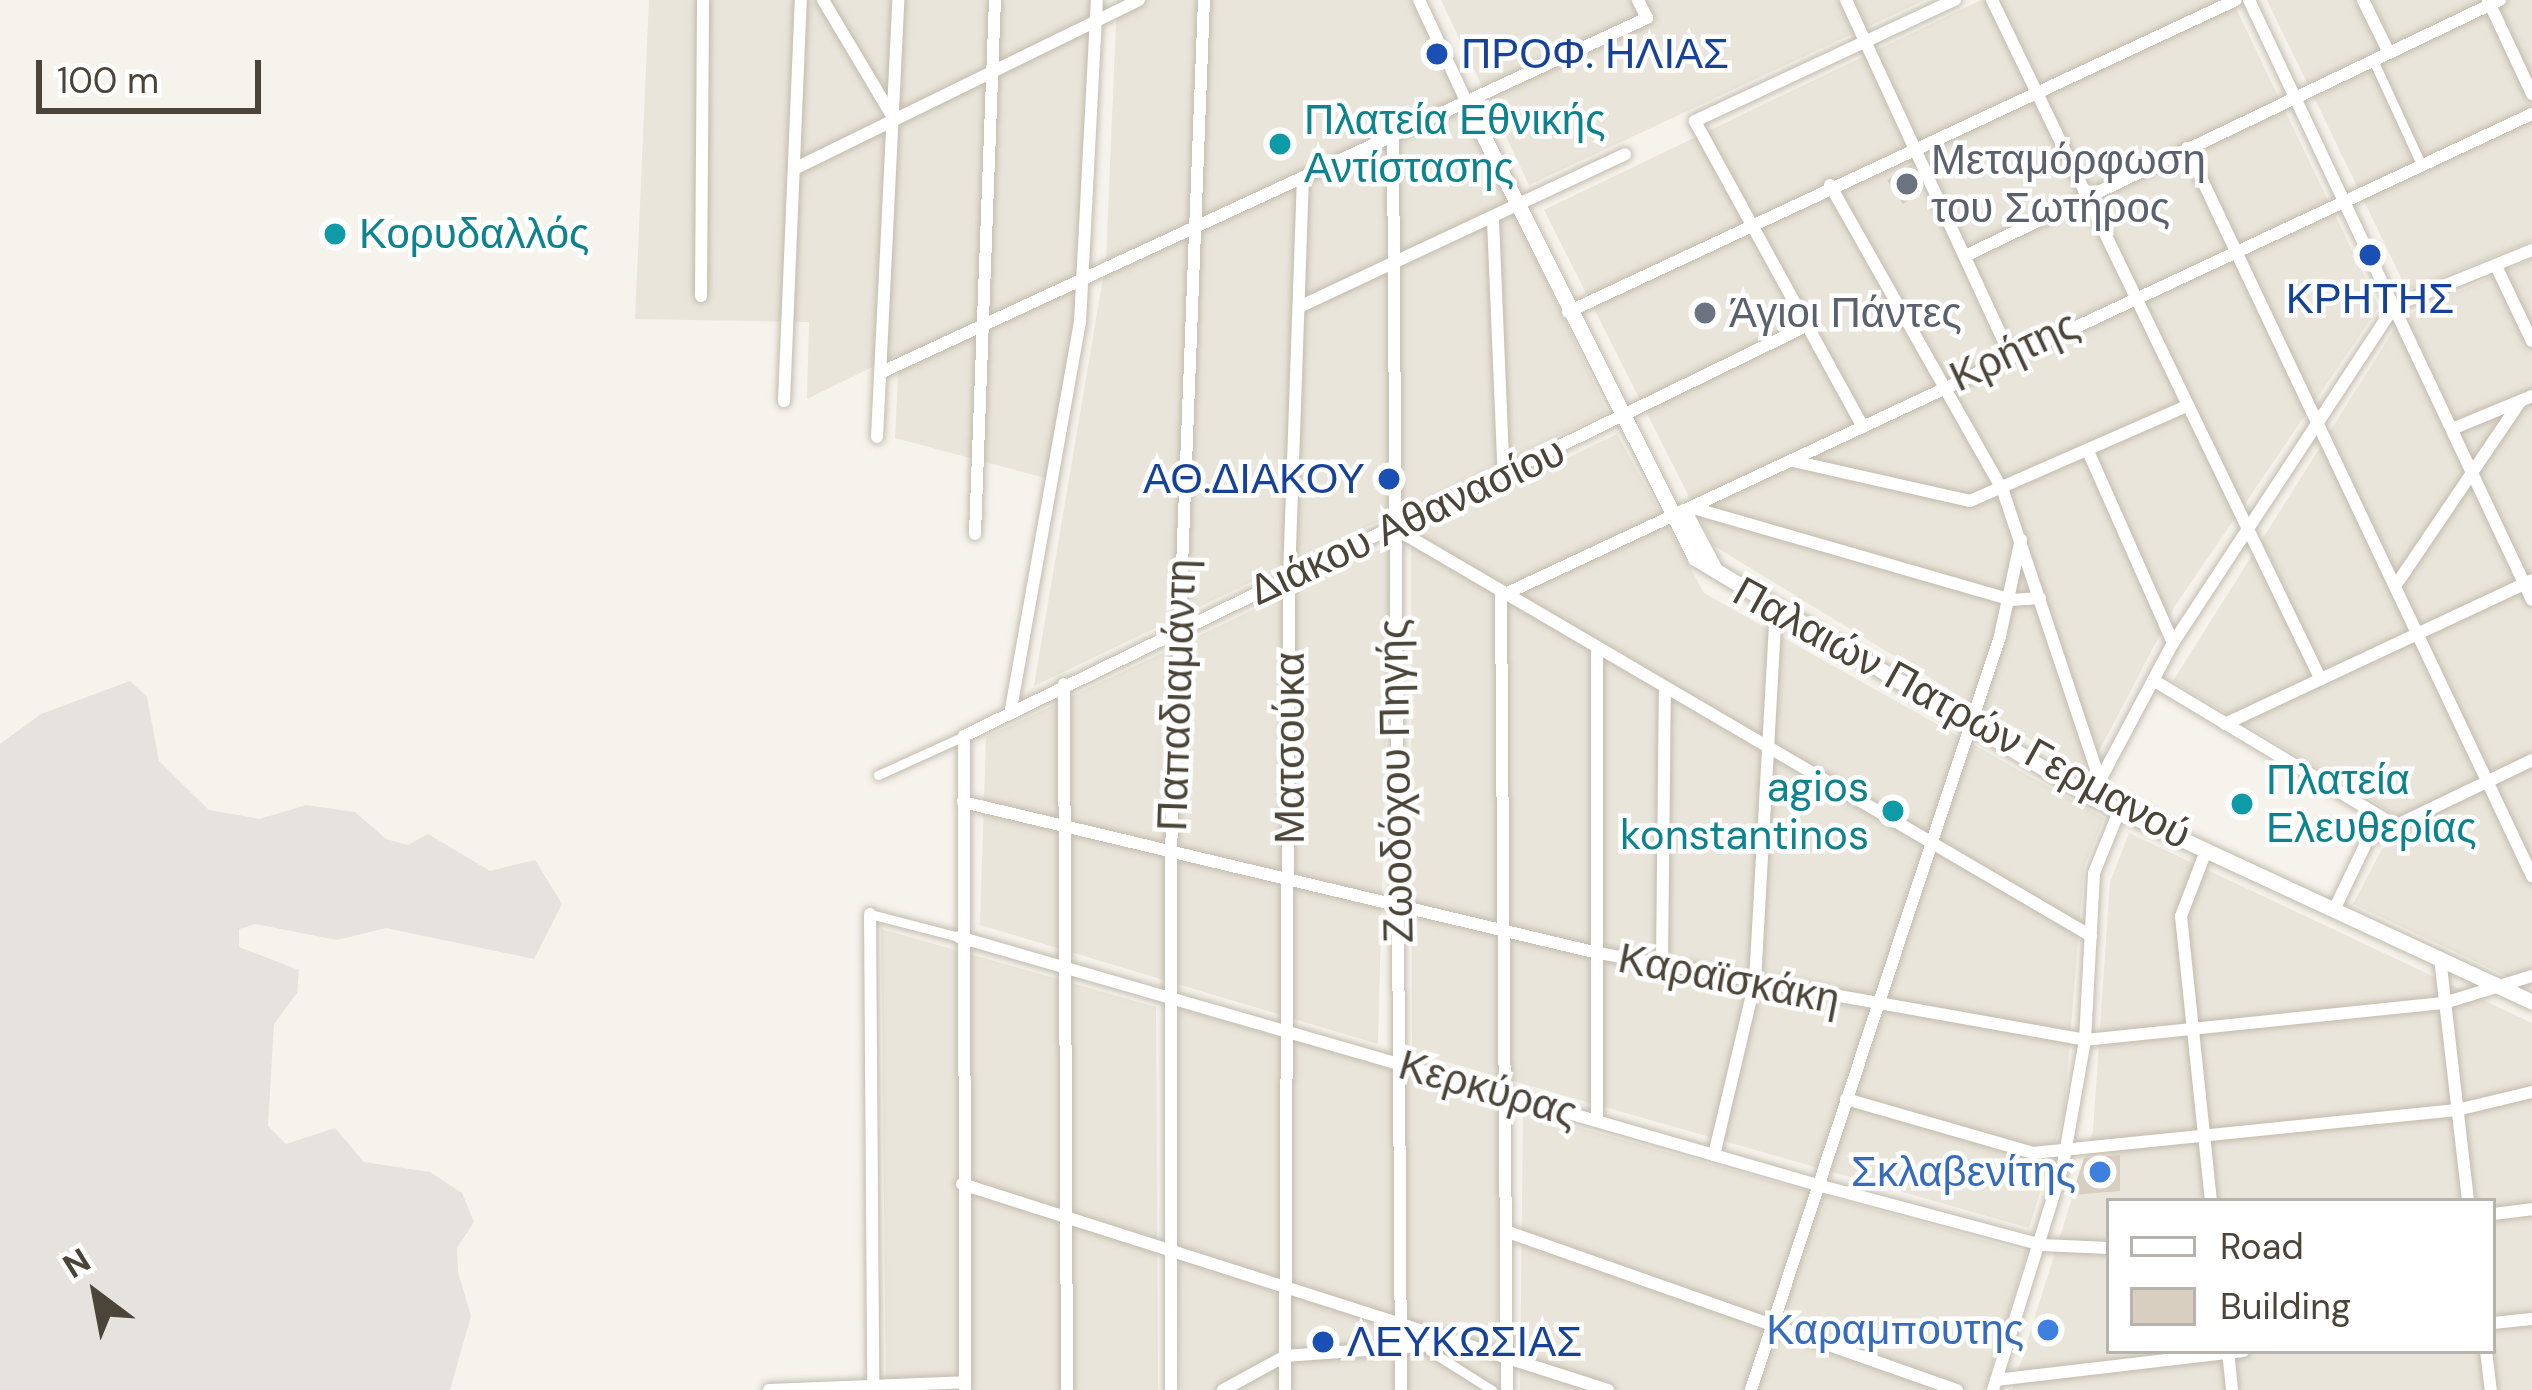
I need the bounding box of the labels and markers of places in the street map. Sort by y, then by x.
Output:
place label: ΠΡΟΦ. ΗΛΙΑΣ [1461,29,1729,79]
marker: ΠΡΟΦ. ΗΛΙΑΣ [1424,41,1450,67]
place label: Πλατεία Εθνικής Αντίστασης [1304,95,1605,194]
marker: Πλατεία Εθνικής Αντίστασης [1267,131,1293,157]
place label: Μεταμόρφωση του Σωτήρος [1931,135,2206,234]
marker: Μεταμόρφωση του Σωτήρος [1894,171,1920,197]
place label: Κορυδαλλός [359,209,589,259]
marker: Κορυδαλλός [322,221,348,247]
marker: ΚΡΗΤΗΣ [2357,242,2383,268]
place label: ΚΡΗΤΗΣ [2286,274,2454,324]
place label: Άγιοι Πάντες [1729,288,1962,338]
marker: Άγιοι Πάντες [1692,300,1718,326]
place label: ΑΘ.ΔΙΑΚΟΥ [1143,454,1365,504]
marker: ΑΘ.ΔΙΑΚΟΥ [1376,466,1402,492]
place label: Πλατεία Ελευθερίας [2266,755,2477,854]
place label: agios konstantinos [1620,762,1869,860]
marker: Πλατεία Ελευθερίας [2229,791,2255,817]
marker: agios konstantinos [1880,798,1906,824]
place label: Σκλαβενίτης [1851,1147,2076,1197]
marker: Σκλαβενίτης [2087,1159,2113,1185]
place label: Καραμπουτης [1766,1305,2024,1355]
place label: ΛΕΥΚΩΣΙΑΣ [1347,1317,1582,1367]
marker: Καραμπουτης [2035,1317,2061,1343]
marker: ΛΕΥΚΩΣΙΑΣ [1310,1329,1336,1355]

